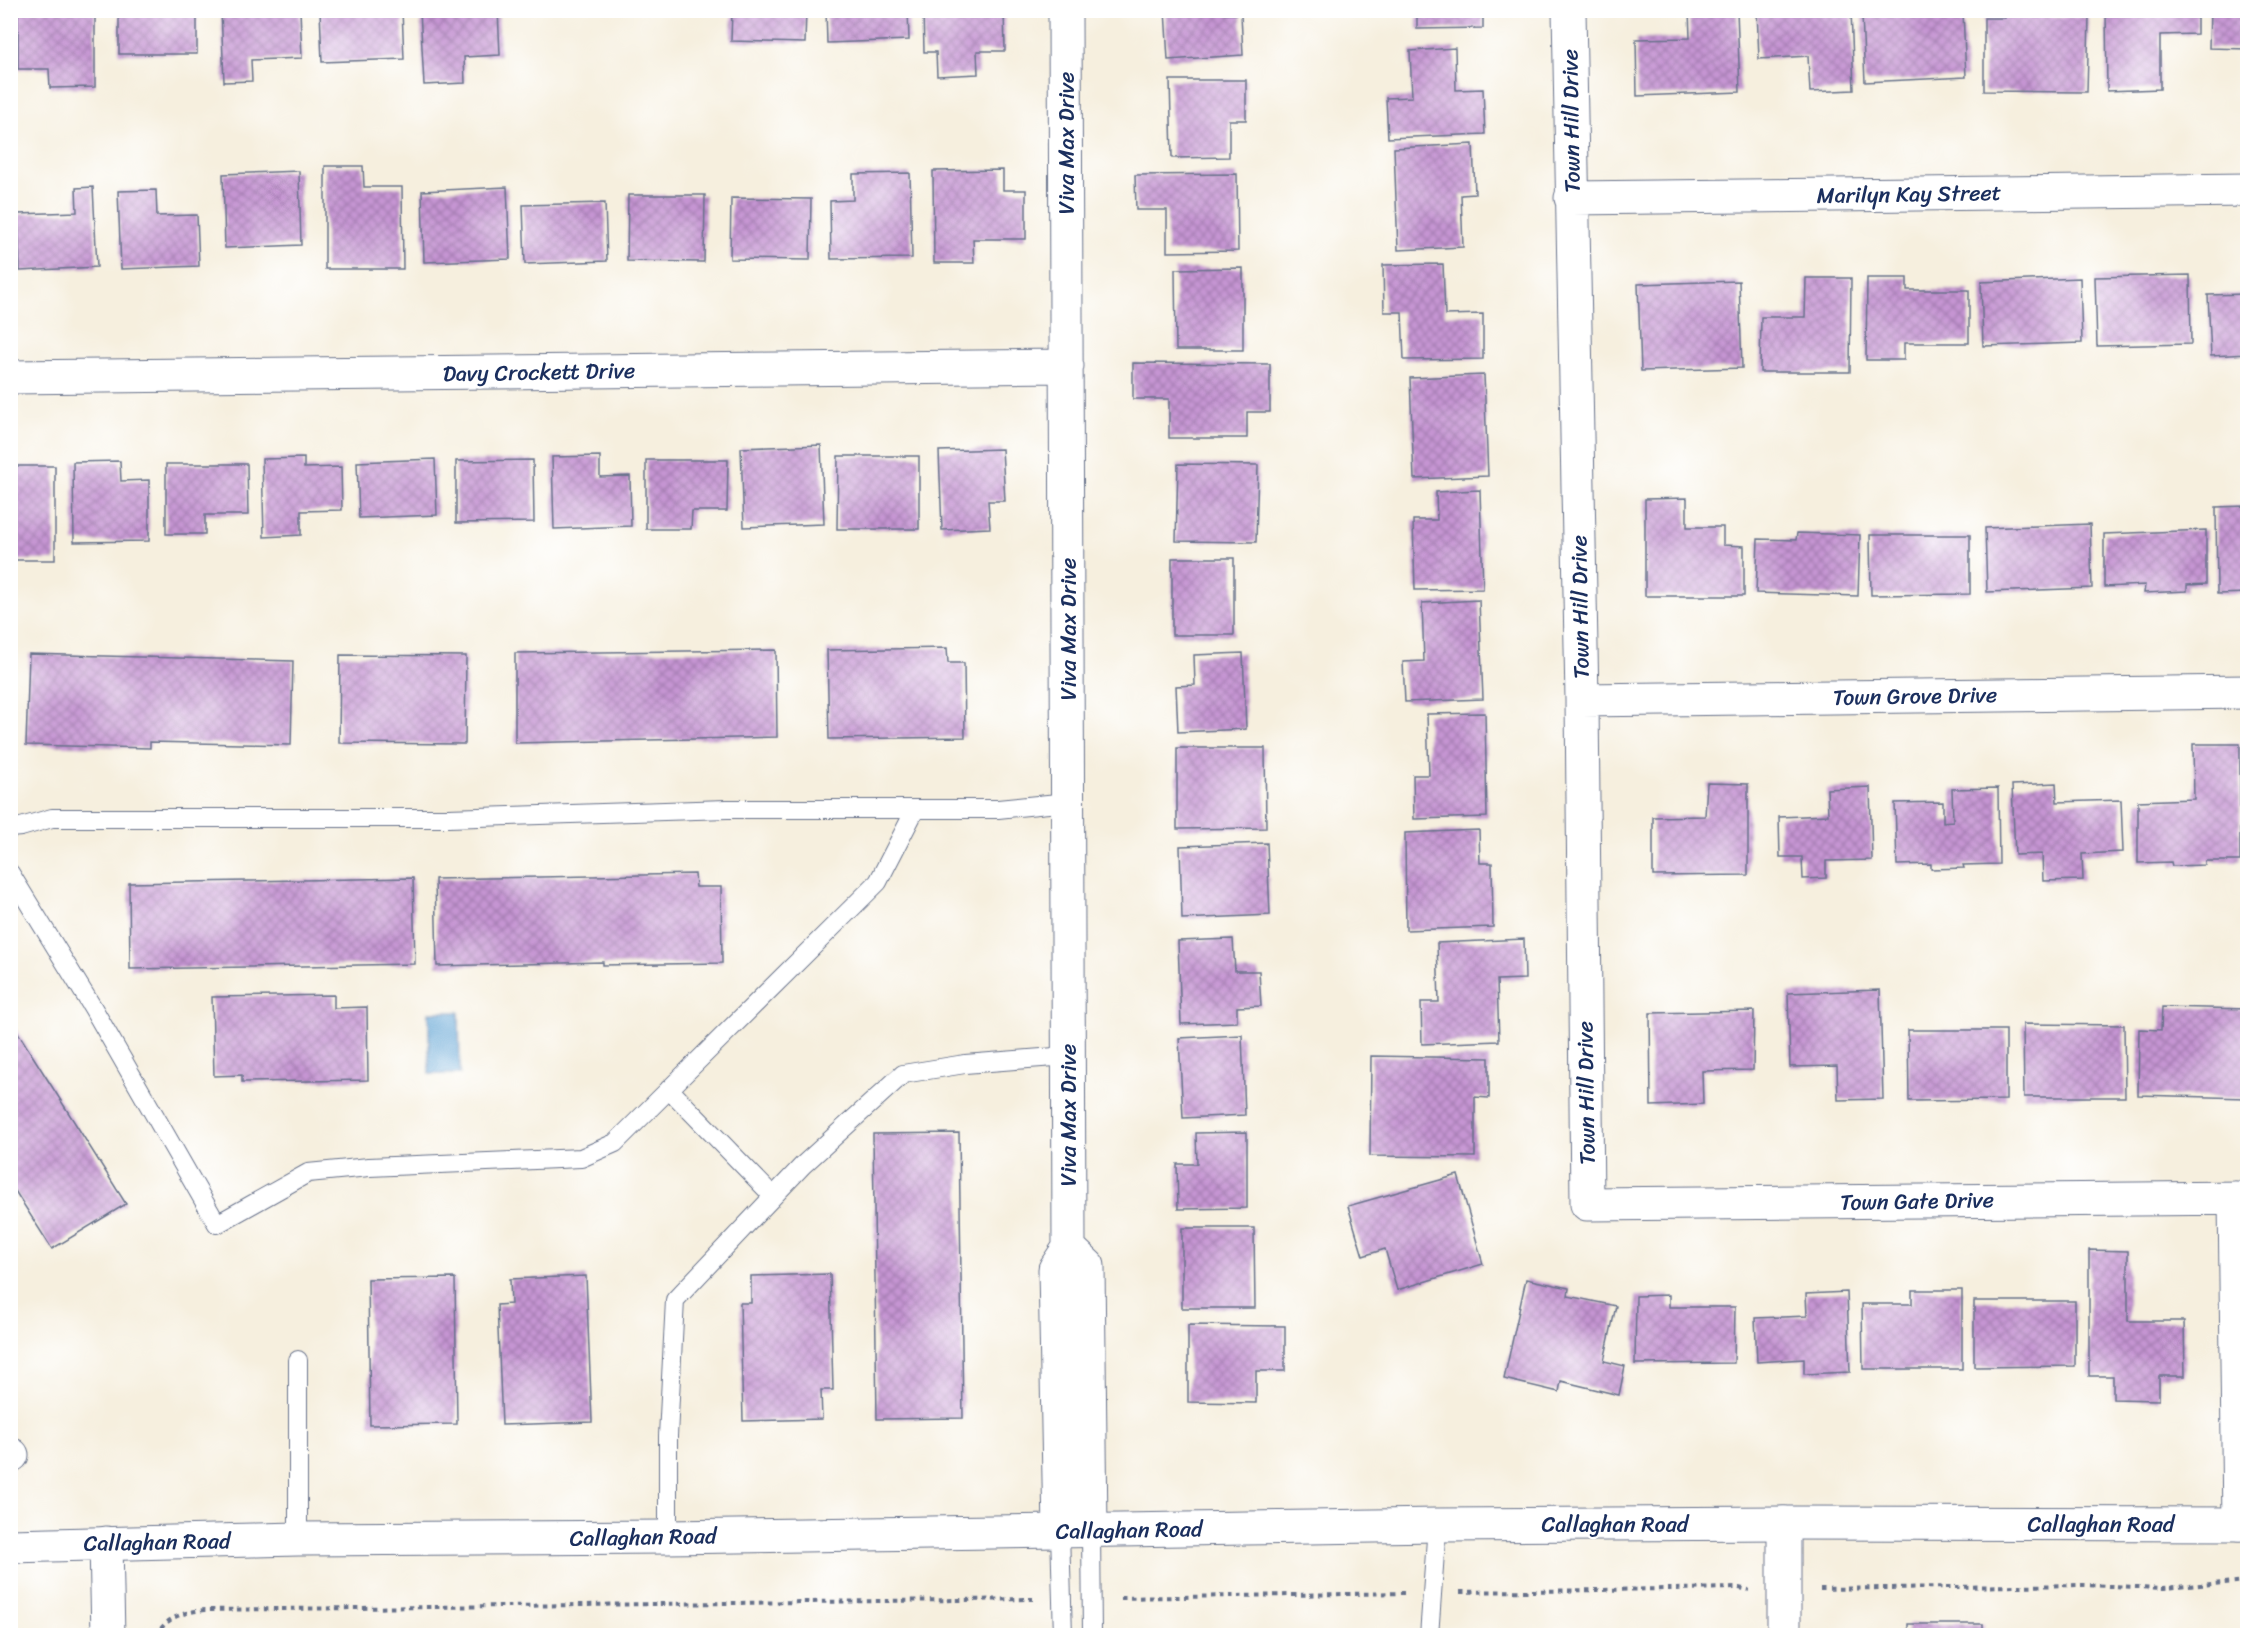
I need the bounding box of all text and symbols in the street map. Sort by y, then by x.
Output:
street label: Town Hill Drive [1550,49,1592,193]
street label: Viva Max Drive [1047,72,1086,214]
street label: Marilyn Kay Street [1816,173,2002,215]
street label: Davy Crockett Drive [442,351,636,393]
street label: Town Hill Drive [1559,535,1601,679]
street label: Viva Max Drive [1049,558,1088,700]
street label: Town Grove Drive [1832,675,1998,717]
street label: Town Hill Drive [1565,1021,1607,1165]
street label: Viva Max Drive [1049,1044,1088,1186]
street label: Town Gate Drive [1840,1180,1994,1222]
street label: Callaghan Road [1542,1505,1690,1544]
street label: Callaghan Road [2028,1505,2176,1544]
street label: Callaghan Road [1055,1509,1204,1551]
street label: Callaghan Road [569,1516,718,1558]
street label: Callaghan Road [83,1521,232,1563]

